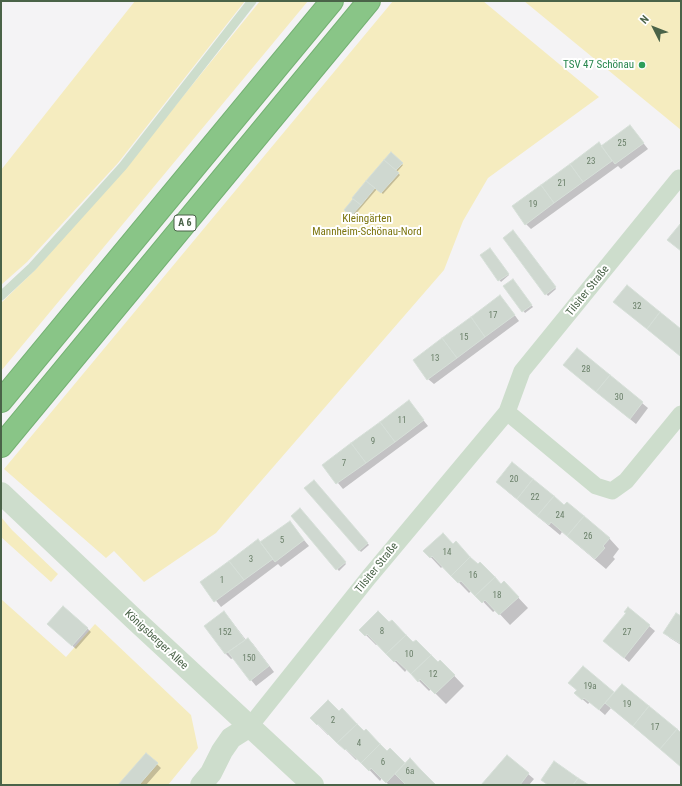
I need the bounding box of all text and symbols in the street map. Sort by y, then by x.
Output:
north arrow [634,8,674,48]
text: N [638,13,652,26]
place label: TSV 47 Schönau [563,58,634,72]
marker: TSV 47 Schönau [637,60,647,70]
house number: 25 [618,139,626,149]
house number: 23 [587,157,595,167]
house number: 21 [558,179,566,189]
house number: 19 [529,200,537,210]
park label: Kleingärten Mannheim-Schönau-Nord [312,212,422,238]
road number: A 6 [174,215,196,231]
street label: Tilsiter Straße [564,263,612,319]
house number: 32 [633,302,641,312]
house number: 17 [489,311,497,321]
house number: 15 [460,333,468,343]
house number: 13 [431,354,439,364]
house number: 28 [582,365,590,375]
house number: 30 [615,393,623,403]
house number: 11 [398,416,406,426]
house number: 9 [371,437,375,447]
house number: 7 [342,459,346,469]
house number: 20 [510,475,518,485]
house number: 22 [531,493,539,503]
house number: 24 [556,511,564,521]
house number: 26 [584,532,592,542]
house number: 5 [280,536,284,546]
street label: Tilsiter Straße [353,540,401,596]
house number: 14 [443,548,451,558]
house number: 3 [249,555,253,565]
house number: 16 [469,571,477,581]
house number: 1 [220,576,224,586]
house number: 18 [493,591,501,601]
street label: Königsberger Allee [122,607,190,673]
house number: 8 [380,627,384,637]
house number: 152 [218,628,232,638]
house number: 27 [623,628,631,638]
house number: 10 [405,650,413,660]
house number: 150 [242,654,256,664]
house number: 12 [429,670,437,680]
house number: 19a [583,682,597,692]
house number: 19 [623,700,631,710]
house number: 2 [331,716,335,726]
house number: 17 [651,723,659,733]
house number: 4 [357,739,361,749]
house number: 6 [381,758,385,768]
house number: 6a [406,767,414,777]

